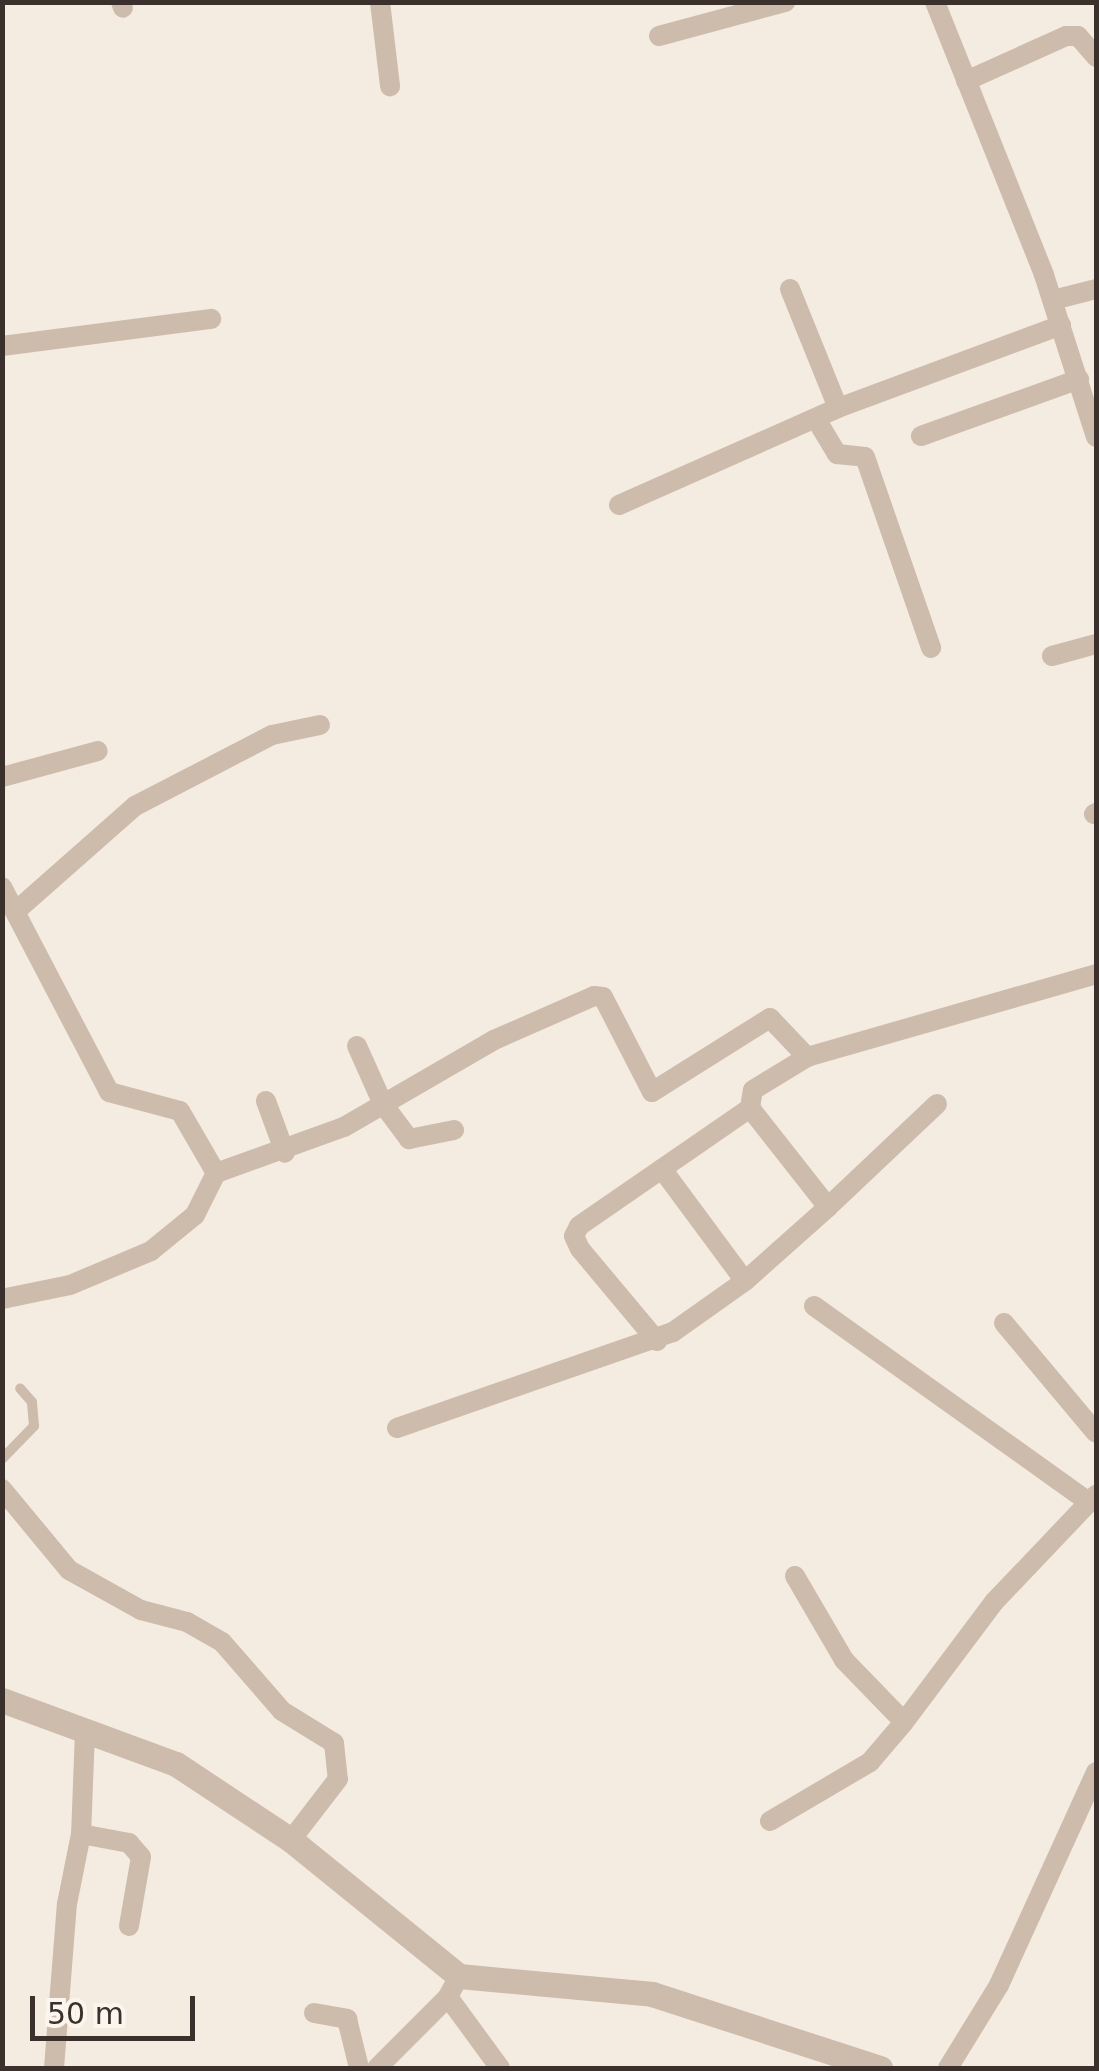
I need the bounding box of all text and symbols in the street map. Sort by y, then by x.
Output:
scale bar [35,1976,200,2038]
text: 50 m [47,1996,124,2031]

